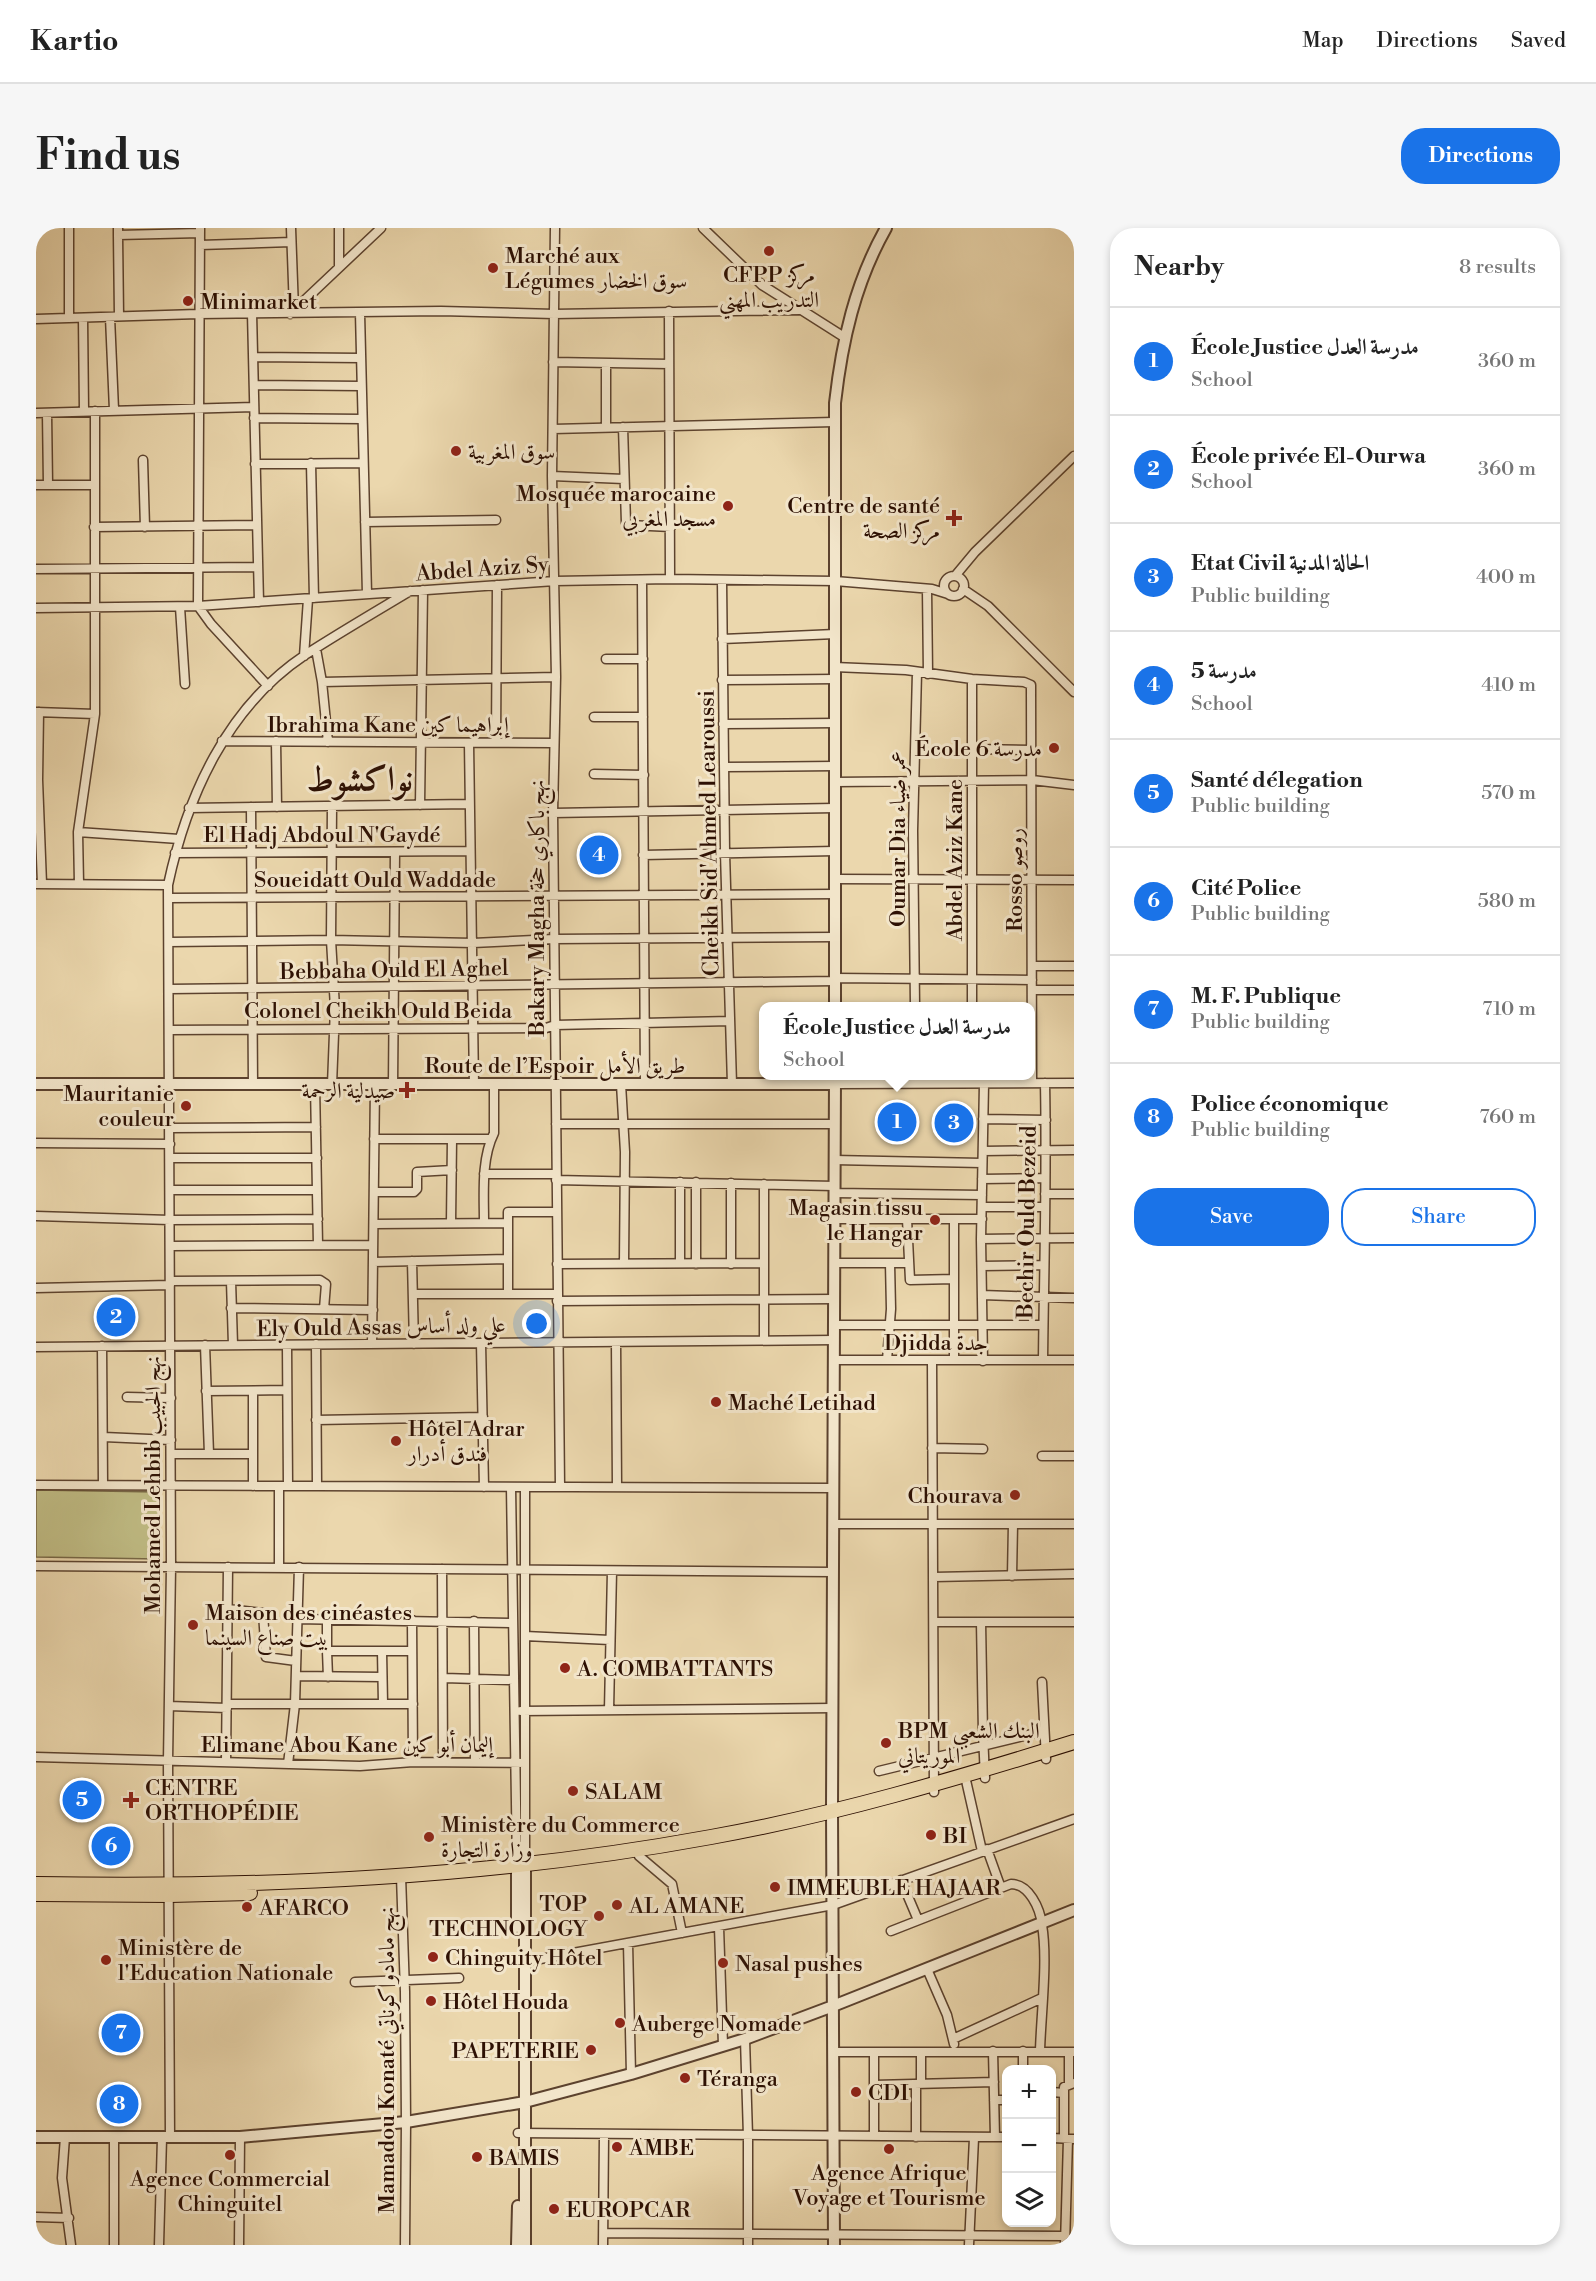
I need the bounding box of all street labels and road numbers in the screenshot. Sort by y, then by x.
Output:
street label: Abdel Aziz Sy [414,551,550,588]
street label: Cheikh Sid'Ahmed Learoussi [694,690,725,976]
street label: Ibrahima Kane إبراهيما كين [267,712,510,739]
street label: Oumar Dia عمر ضياء [885,751,912,927]
street label: Abdel Aziz Kane [942,779,969,942]
street label: Bakary Magha نهج باكاري حخة [524,780,556,1037]
street label: El Hadj Abdoul N'Gaydé [203,822,441,849]
street label: Rosso روصو [1002,828,1029,932]
street label: Soueidatt Ould Waddade [254,867,496,894]
street label: Bebbaha Ould El Aghel [278,955,509,986]
street label: Colonel Cheikh Ould Beida [244,998,513,1025]
street label: Route de l’Espoir طريق الأمل [424,1050,686,1081]
street label: Bechir Ould Bezeid [1012,1125,1043,1320]
street label: Ely Ould Assas علي ولد أساس [256,1309,506,1350]
street label: Djidda جدة [884,1330,988,1357]
street label: Mohamed Lehbib نهج الحبيب [140,1356,172,1614]
street label: Elimane Abou Kane إليمان أبو كين [201,1729,494,1759]
street label: Mamadou Konaté نهج مامادو كوناتي [374,1907,406,2213]

